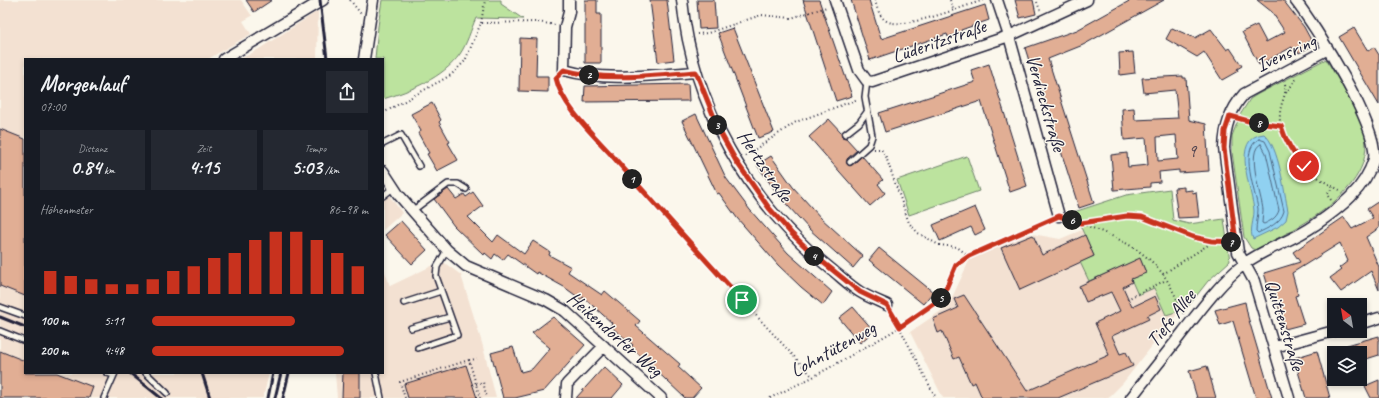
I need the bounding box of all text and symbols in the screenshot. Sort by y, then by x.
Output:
street label: Lüderitzstraße [889,13,991,69]
street label: Ivensring [1252,27,1322,78]
street label: Verdieckstraße [1020,52,1072,156]
pin: 2 [579,65,599,85]
text: 2 [587,68,591,82]
text: Morgenlauf [40,70,125,98]
button: share [326,71,368,113]
text: 07:00 [40,99,66,115]
pin: 8 [1249,113,1269,133]
pin: 3 [707,115,727,135]
text: 8 [1257,116,1261,130]
text: 3 [715,118,719,132]
street label: Hertzstraße [732,125,799,208]
house number: 9 [1188,140,1198,162]
text: Distanz [78,141,107,155]
text: Zeit [197,141,211,155]
text: Tempo [304,141,326,155]
pin [1287,149,1321,183]
text: 0.84 [70,155,101,180]
text: 4:15 [189,155,219,180]
text: 5:03 [291,155,322,180]
icon: check [1293,155,1315,177]
text: km [101,163,115,177]
text: /km [322,163,339,177]
pin: 1 [622,169,642,189]
text: 1 [630,172,634,186]
text: Höhenmeter [40,202,93,218]
text: 86–98 m [328,202,368,218]
pin: 6 [1062,210,1082,230]
text: 6 [1069,213,1075,227]
pin: 7 [1221,232,1241,252]
text: 7 [1229,235,1233,249]
pin: 4 [804,246,824,266]
text: 4 [812,249,816,263]
street label: Quittenstraße [1259,277,1311,375]
pin [725,283,759,317]
street label: Tiefe Allee [1141,283,1202,352]
street label: Heikendorfer Weg [562,286,669,383]
pin: 5 [931,288,951,308]
icon: arrive [731,289,753,311]
text: 5 [939,291,943,305]
north arrow [1327,298,1367,338]
map controls [1327,298,1367,386]
text: 100 m [40,313,68,329]
text: 5:11 [104,313,124,329]
street label: Lohntütenweg [786,315,881,383]
text: 200 m [40,343,68,359]
text: 4:48 [104,343,124,359]
button: layers [1327,346,1367,386]

